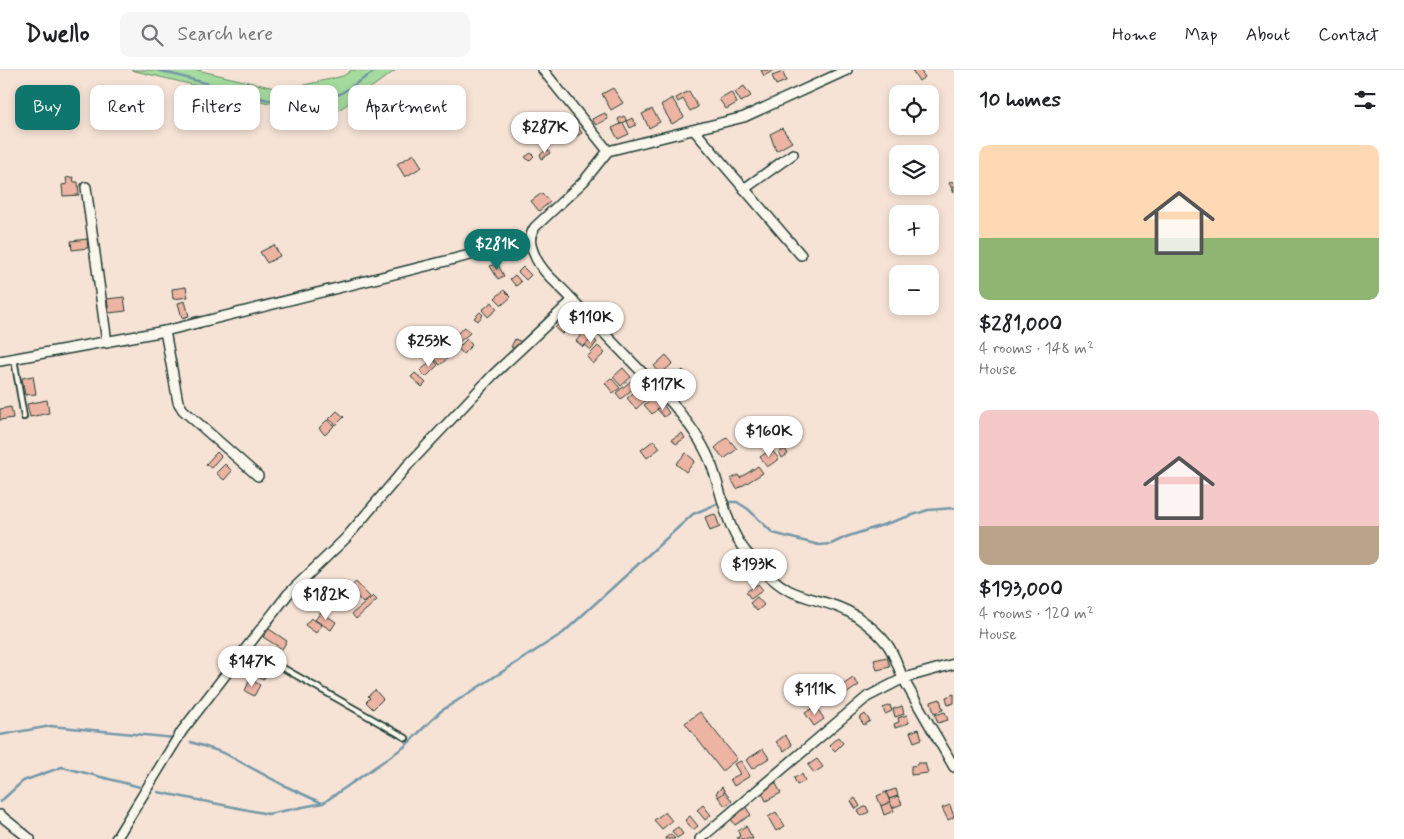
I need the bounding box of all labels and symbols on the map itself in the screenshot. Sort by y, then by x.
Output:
pin: $287K [510,112,580,154]
pin: $281K [462,228,532,271]
pin: $110K [556,302,626,344]
pin: $253K [394,326,464,368]
pin: $117K [628,368,698,411]
pin: $160K [734,416,804,458]
pin: $193K [719,548,789,591]
pin: $182K [291,578,361,621]
pin: $147K [217,646,287,688]
pin: $111K [780,674,850,716]

